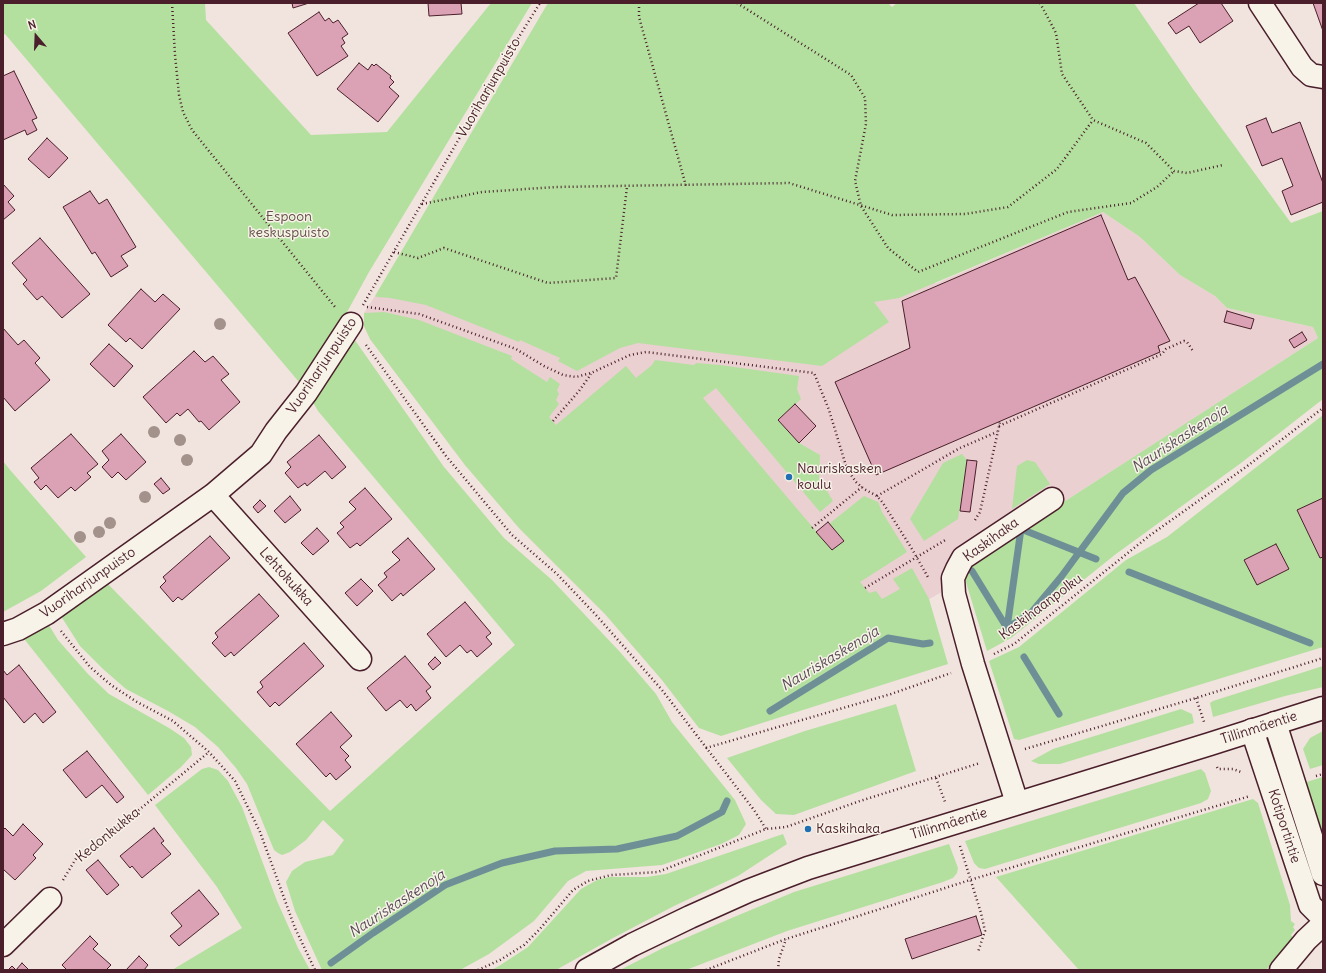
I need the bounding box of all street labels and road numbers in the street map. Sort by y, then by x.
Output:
street label: Vuoriharjunpuisto [454,35,524,141]
street label: Vuoriharjunpuisto [284,315,360,417]
street label: Kaskihaka [960,514,1022,566]
street label: Vuoriharjunpuisto [37,544,139,622]
street label: Lehtokukka [255,544,317,610]
street label: Kaskihaanpolku [996,570,1086,644]
street label: Tillinmäentie [1219,708,1299,748]
street label: Kotiportintie [1264,787,1304,865]
street label: Kedonkukka [73,804,143,866]
street label: Tillinmäentie [909,804,989,844]

